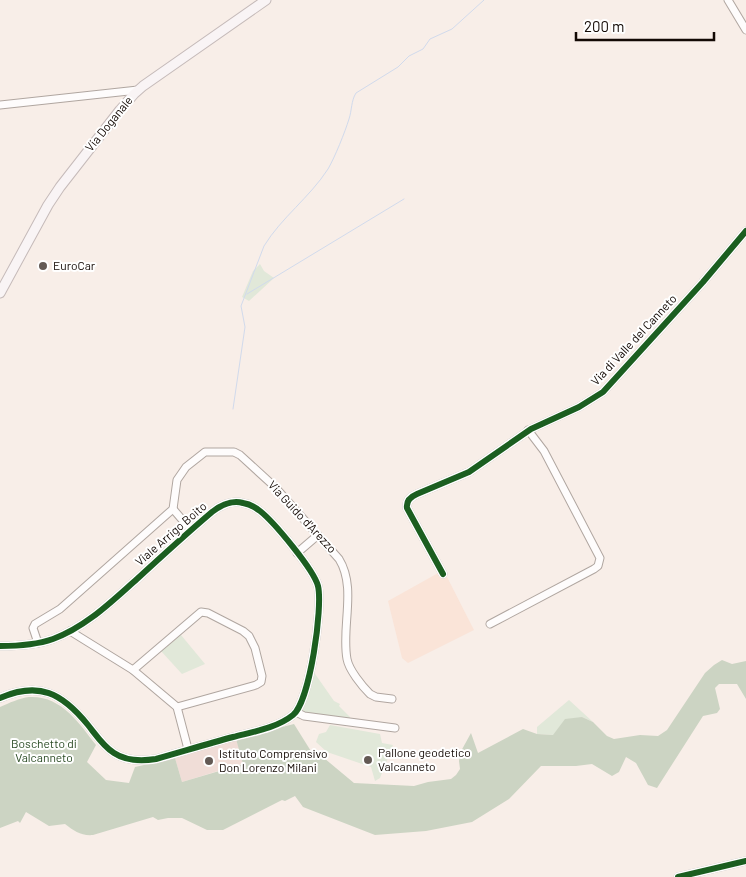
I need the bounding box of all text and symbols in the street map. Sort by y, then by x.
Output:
scale bar [576,10,714,42]
text: 200 m [584,17,624,35]
street label: Via Doganale [82,93,135,154]
place label: EuroCar [53,258,96,272]
marker: EuroCar [37,260,49,272]
street label: Via di Valle del Canneto [588,291,679,388]
street label: Via Guido d'Arezzo [266,477,340,555]
street label: Viale Arrigo Boito [132,498,209,568]
park label: Boschetto di Valcanneto [11,736,77,764]
place label: Pallone geodetico Valcanneto [378,745,471,773]
place label: Istituto Comprensivo Don Lorenzo Milani [219,746,328,774]
marker: Pallone geodetico Valcanneto [362,754,374,766]
marker: Istituto Comprensivo Don Lorenzo Milani [203,755,215,767]

